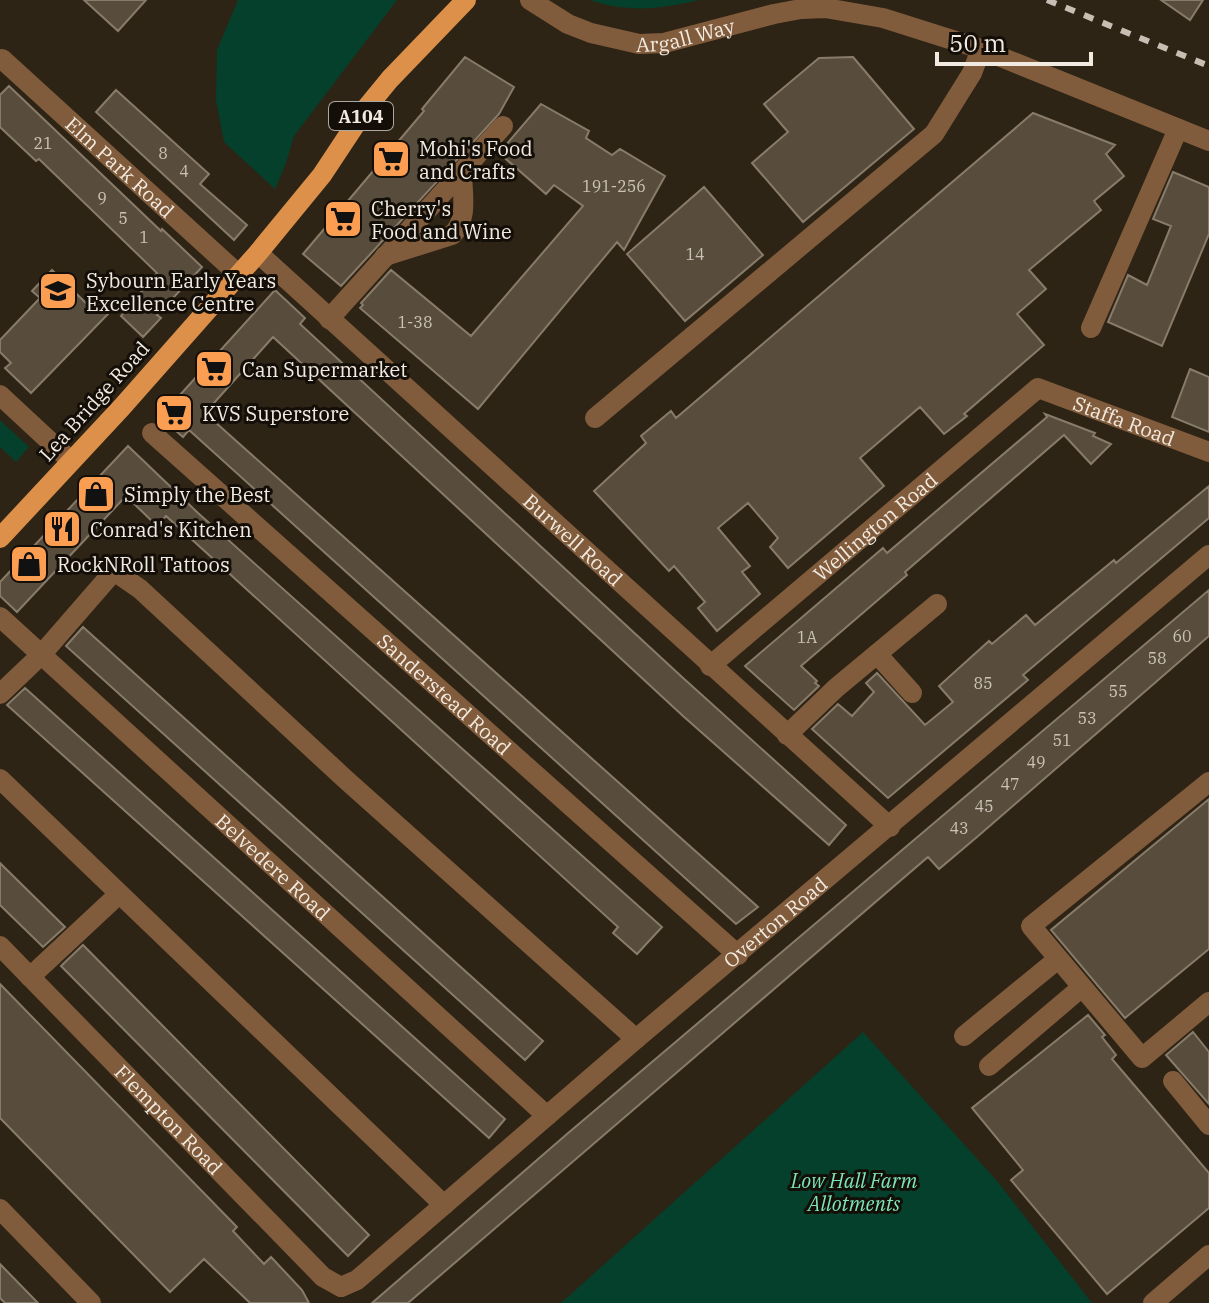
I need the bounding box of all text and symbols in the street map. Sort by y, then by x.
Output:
street label: Argall Way [635,11,738,58]
scale bar [937,16,1091,66]
text: 50 m [949,27,1006,59]
road number: A104 [329,102,393,130]
street label: Elm Park Road [60,110,181,223]
house number: 21 [33,133,53,153]
place label: Mohi's Food and Crafts [419,135,533,185]
supermarket icon: Mohi's Food and Crafts [370,138,412,180]
house number: 8 [158,143,168,163]
house number: 4 [179,161,189,181]
house number: 191-256 [582,176,646,196]
house number: 9 [97,188,107,208]
place label: Cherry's Food and Wine [371,195,512,245]
supermarket icon: Cherry's Food and Wine [322,198,364,240]
house number: 5 [118,208,128,228]
house number: 1 [139,227,149,247]
house number: 14 [685,244,705,264]
place label: Sybourn Early Years Excellence Centre [86,267,276,317]
school or university icon: Sybourn Early Years Excellence Centre [37,270,79,312]
house number: 1-38 [397,312,433,332]
street label: Lea Bridge Road [33,335,155,467]
supermarket icon: Can Supermarket [193,348,235,390]
place label: Can Supermarket [242,356,407,383]
street label: Staffa Road [1070,389,1179,452]
supermarket icon: KVS Superstore [153,392,195,434]
place label: KVS Superstore [202,400,349,427]
street label: Wellington Road [807,466,943,587]
shop icon: Simply the Best [75,473,117,515]
place label: Simply the Best [124,481,270,508]
street label: Burwell Road [518,487,629,592]
restaurant icon: Conrad's Kitchen [41,508,83,550]
place label: Conrad's Kitchen [90,516,252,543]
shop icon: RockNRoll Tattoos [8,543,50,585]
place label: RockNRoll Tattoos [57,551,230,578]
house number: 60 [1172,626,1192,646]
street label: Sanderstead Road [372,627,517,760]
house number: 1A [797,627,817,647]
house number: 58 [1147,648,1167,668]
house number: 85 [973,673,993,693]
house number: 55 [1108,681,1128,701]
house number: 53 [1077,708,1097,728]
house number: 51 [1052,730,1072,750]
house number: 49 [1026,752,1046,772]
house number: 47 [1000,774,1020,794]
house number: 45 [974,796,994,816]
street label: Belvedere Road [210,807,337,926]
house number: 43 [949,818,969,838]
street label: Overton Road [717,870,833,973]
street label: Flempton Road [109,1058,229,1180]
park label: Low Hall Farm Allotments [790,1167,917,1217]

